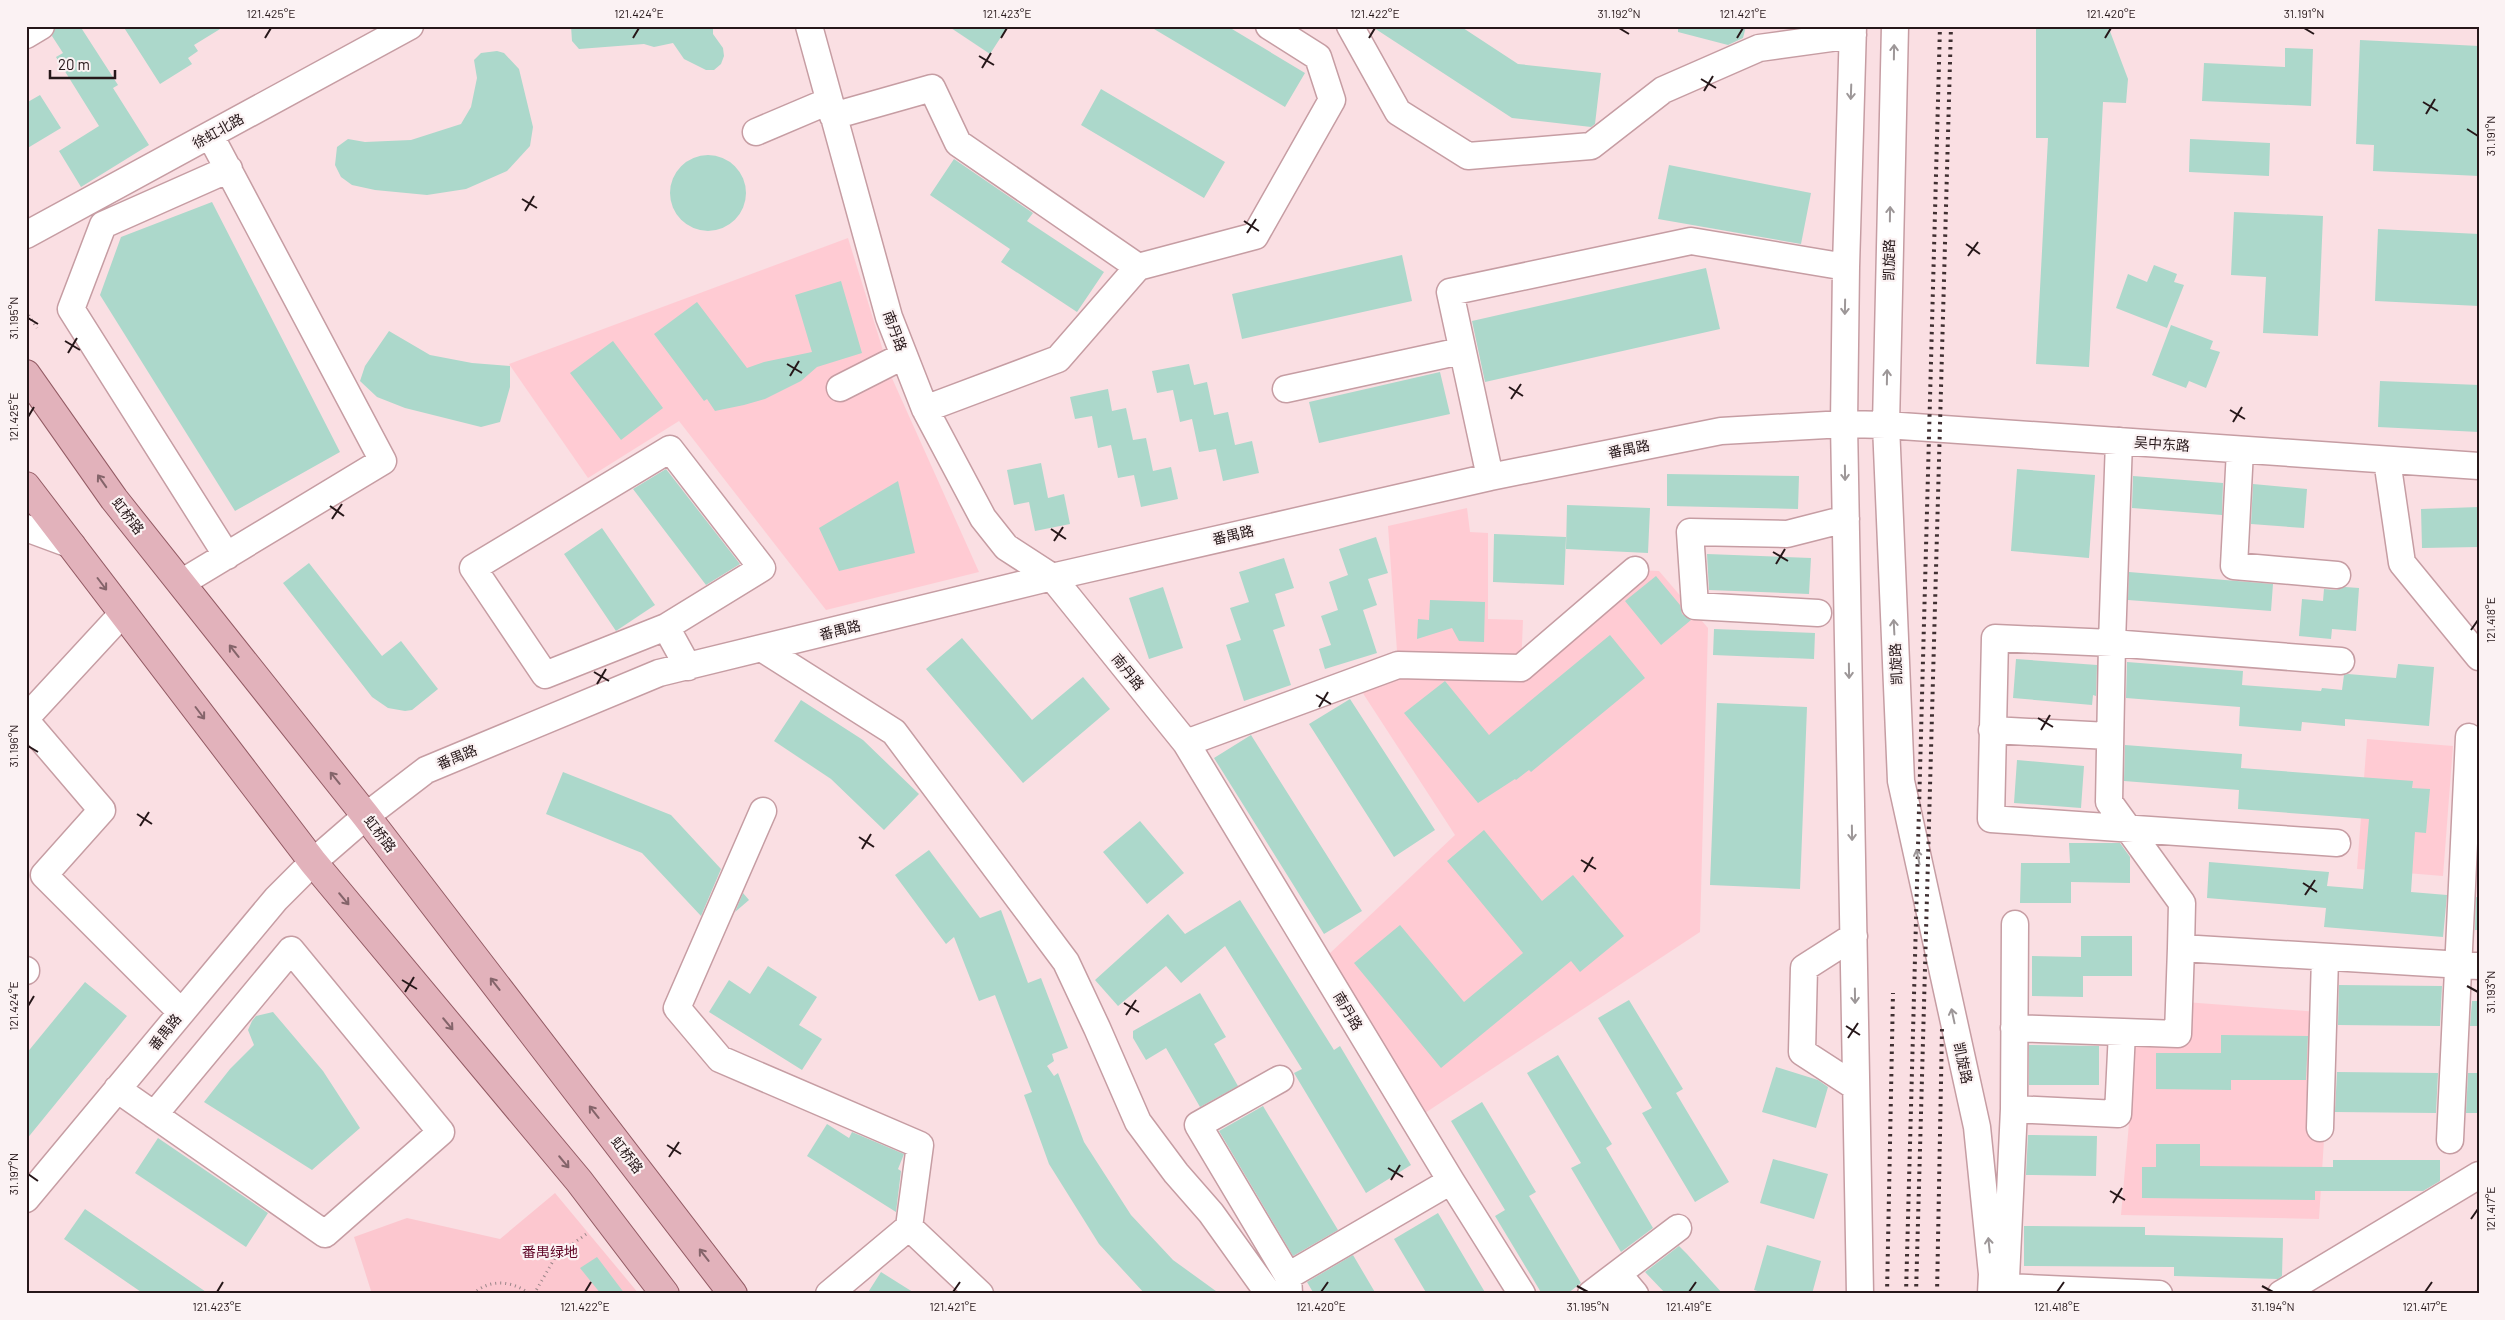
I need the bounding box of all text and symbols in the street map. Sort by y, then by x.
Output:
text: 121.425°E [246,6,296,20]
text: 121.424°E [614,6,664,20]
text: 121.423°E [983,6,1031,20]
text: 121.422°E [1350,6,1400,20]
text: 31.192°N [1597,6,1641,20]
text: 121.421°E [1720,6,1766,20]
text: 121.420°E [2086,6,2136,20]
text: 31.191°N [2284,6,2324,20]
one-way arrow [1889,44,1899,60]
scale bar [50,48,115,80]
text: 20 m [58,55,90,73]
one-way arrow [1847,84,1856,100]
street label: 徐虹北路 [189,110,246,152]
text: 31.191°N [2483,116,2497,156]
one-way arrow [1886,207,1895,223]
street label: 凯旋路 [1880,239,1897,281]
text: 31.195°N [6,297,20,339]
one-way arrow [1840,299,1850,315]
street label: 南丹路 [880,308,911,353]
one-way arrow [1882,369,1891,385]
text: 121.425°E [6,392,20,442]
street label: 吴中东路 [2134,433,2191,454]
street label: 番禺路 [1607,436,1651,461]
one-way arrow [1840,464,1850,481]
one-way arrow [97,474,107,488]
street label: 虹桥路 [109,494,148,537]
street label: 番禺路 [1211,522,1255,548]
one-way arrow [96,577,107,590]
text: 121.418°E [2483,597,2497,643]
street label: 番禺路 [817,616,862,643]
one-way arrow [1890,619,1899,635]
street label: 凯旋路 [1886,643,1905,685]
one-way arrow [228,645,239,658]
street label: 南丹路 [1109,650,1148,693]
one-way arrow [1844,662,1854,678]
one-way arrow [195,706,205,720]
text: 31.196°N [6,725,20,767]
street label: 番禺路 [434,741,479,772]
one-way arrow [330,772,341,785]
street label: 虹桥路 [361,812,400,855]
one-way arrow [1847,824,1857,841]
one-way arrow [1913,850,1922,866]
one-way arrow [339,892,350,905]
text: 31.193°N [2483,971,2497,1013]
one-way arrow [490,977,500,991]
text: 121.424°E [6,981,20,1031]
one-way arrow [1850,987,1859,1003]
street label: 南丹路 [1330,988,1367,1033]
one-way arrow [1948,1008,1957,1024]
street label: 番禺路 [145,1010,184,1053]
one-way arrow [443,1017,454,1030]
street label: 凯旋路 [1951,1041,1976,1085]
one-way arrow [589,1106,600,1119]
street label: 虹桥路 [608,1133,647,1176]
text: 31.197°N [6,1153,20,1195]
one-way arrow [558,1155,569,1168]
text: 121.417°E [2483,1186,2497,1232]
one-way arrow [1984,1237,1994,1253]
park label: 番禺绿地 [522,1243,578,1260]
one-way arrow [698,1249,709,1262]
text: 121.423°E [193,1299,241,1313]
text: 121.422°E [560,1299,610,1313]
text: 121.421°E [930,1299,976,1313]
text: 121.420°E [1296,1299,1346,1313]
text: 31.195°N [1567,1299,1609,1313]
text: 121.419°E [1666,1299,1712,1313]
text: 121.418°E [2034,1299,2080,1313]
text: 31.194°N [2251,1299,2295,1313]
text: 121.417°E [2402,1299,2448,1313]

